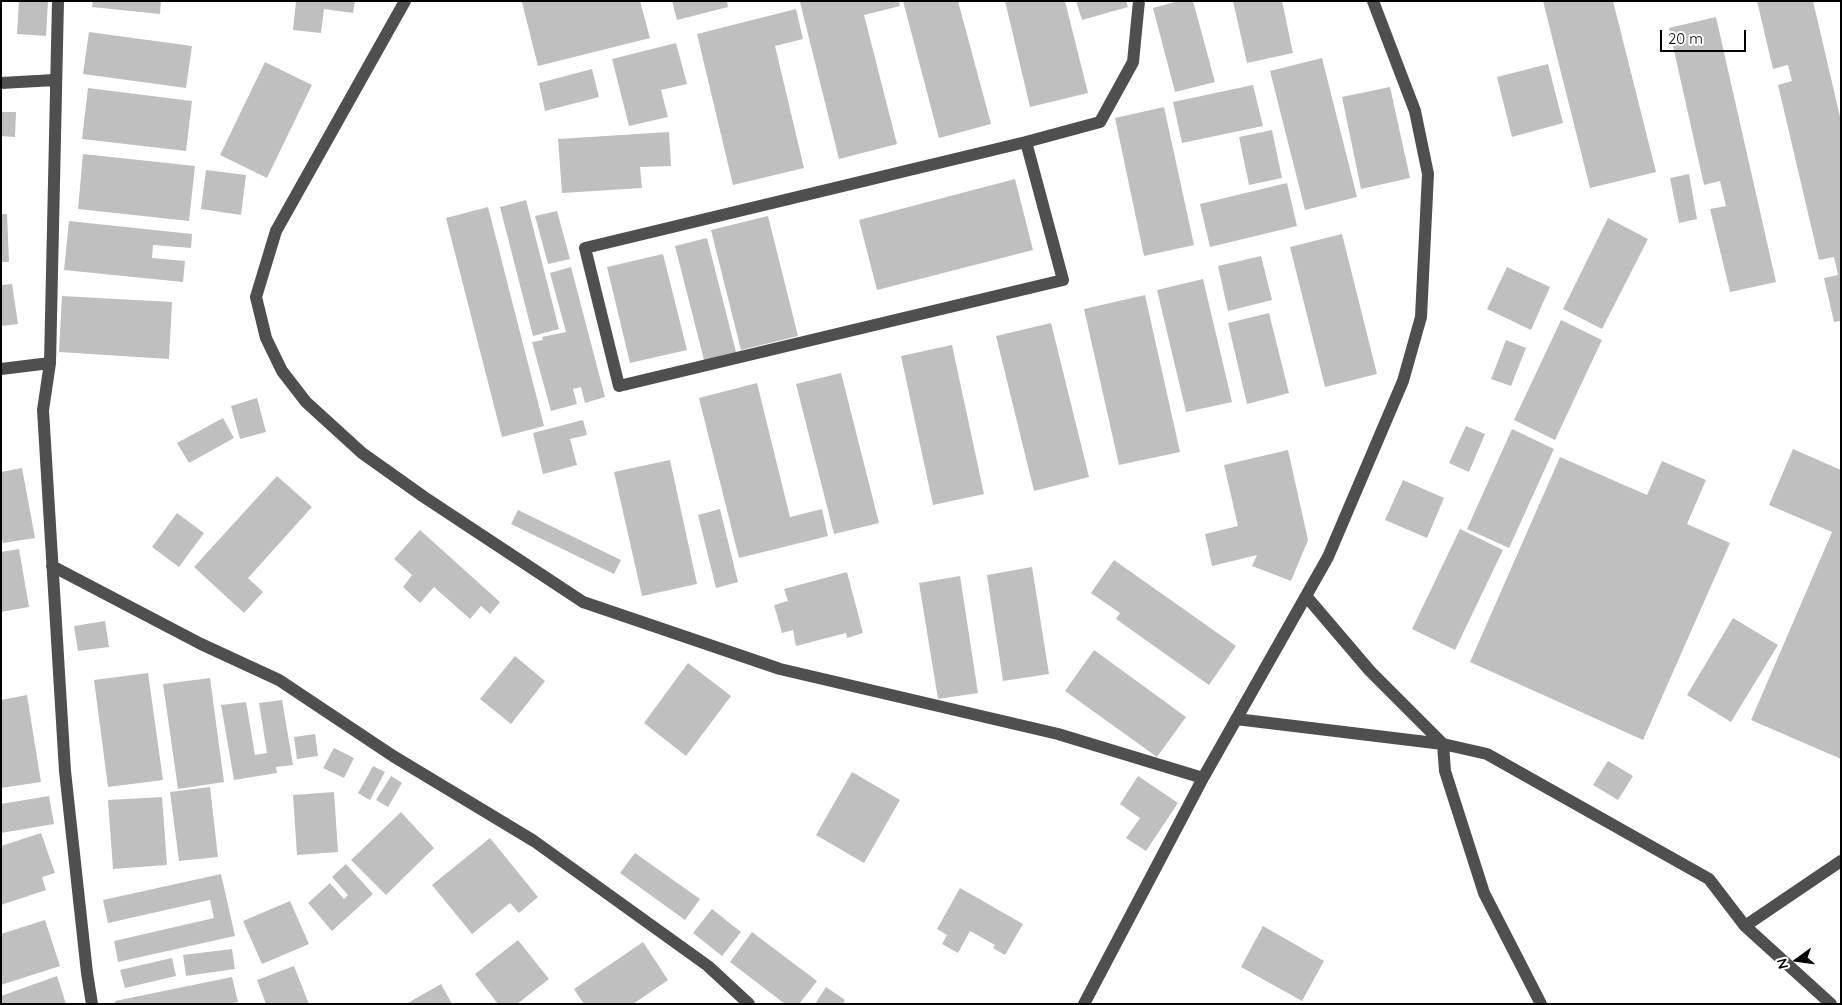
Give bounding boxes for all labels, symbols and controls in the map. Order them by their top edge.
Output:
scale bar [1662,20,1748,52]
text: 20 m [1668,29,1703,48]
north arrow [1772,935,1822,985]
text: N [1772,956,1792,971]

